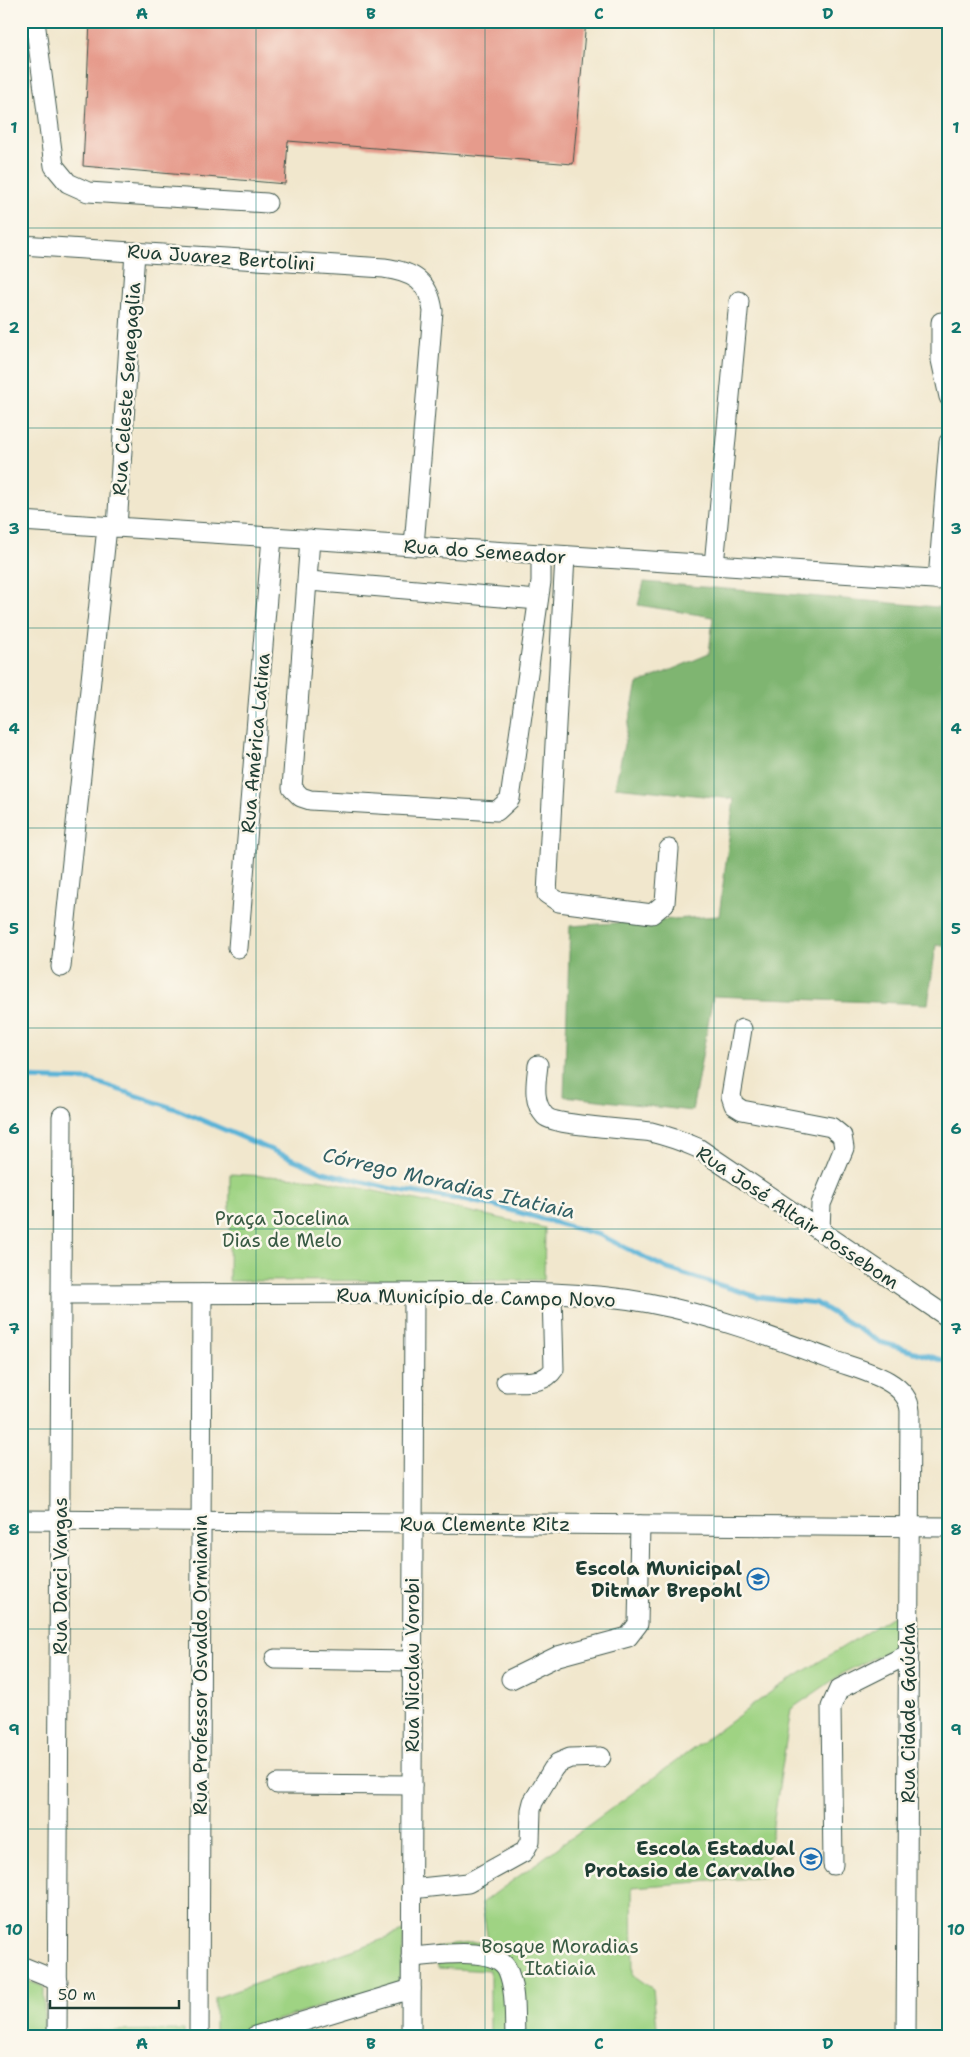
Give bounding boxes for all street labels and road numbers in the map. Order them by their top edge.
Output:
street label: Rua Juarez Bertolini [126,238,316,277]
street label: Rua Celeste Senegaglia [107,281,146,497]
street label: Rua do Semeador [403,533,567,570]
street label: Rua América Latina [235,652,276,834]
street label: Rua José Altair Possebom [692,1140,904,1295]
street label: Rua Município de Campo Novo [336,1283,616,1312]
street label: Rua Darci Vargas [48,1497,73,1655]
street label: Rua Clemente Ritz [400,1512,570,1537]
street label: Rua Professor Osvaldo Ormiamin [188,1515,213,1815]
street label: Rua Nicolau Vorobi [400,1577,425,1753]
street label: Rua Cidade Gaúcha [896,1622,921,1803]

